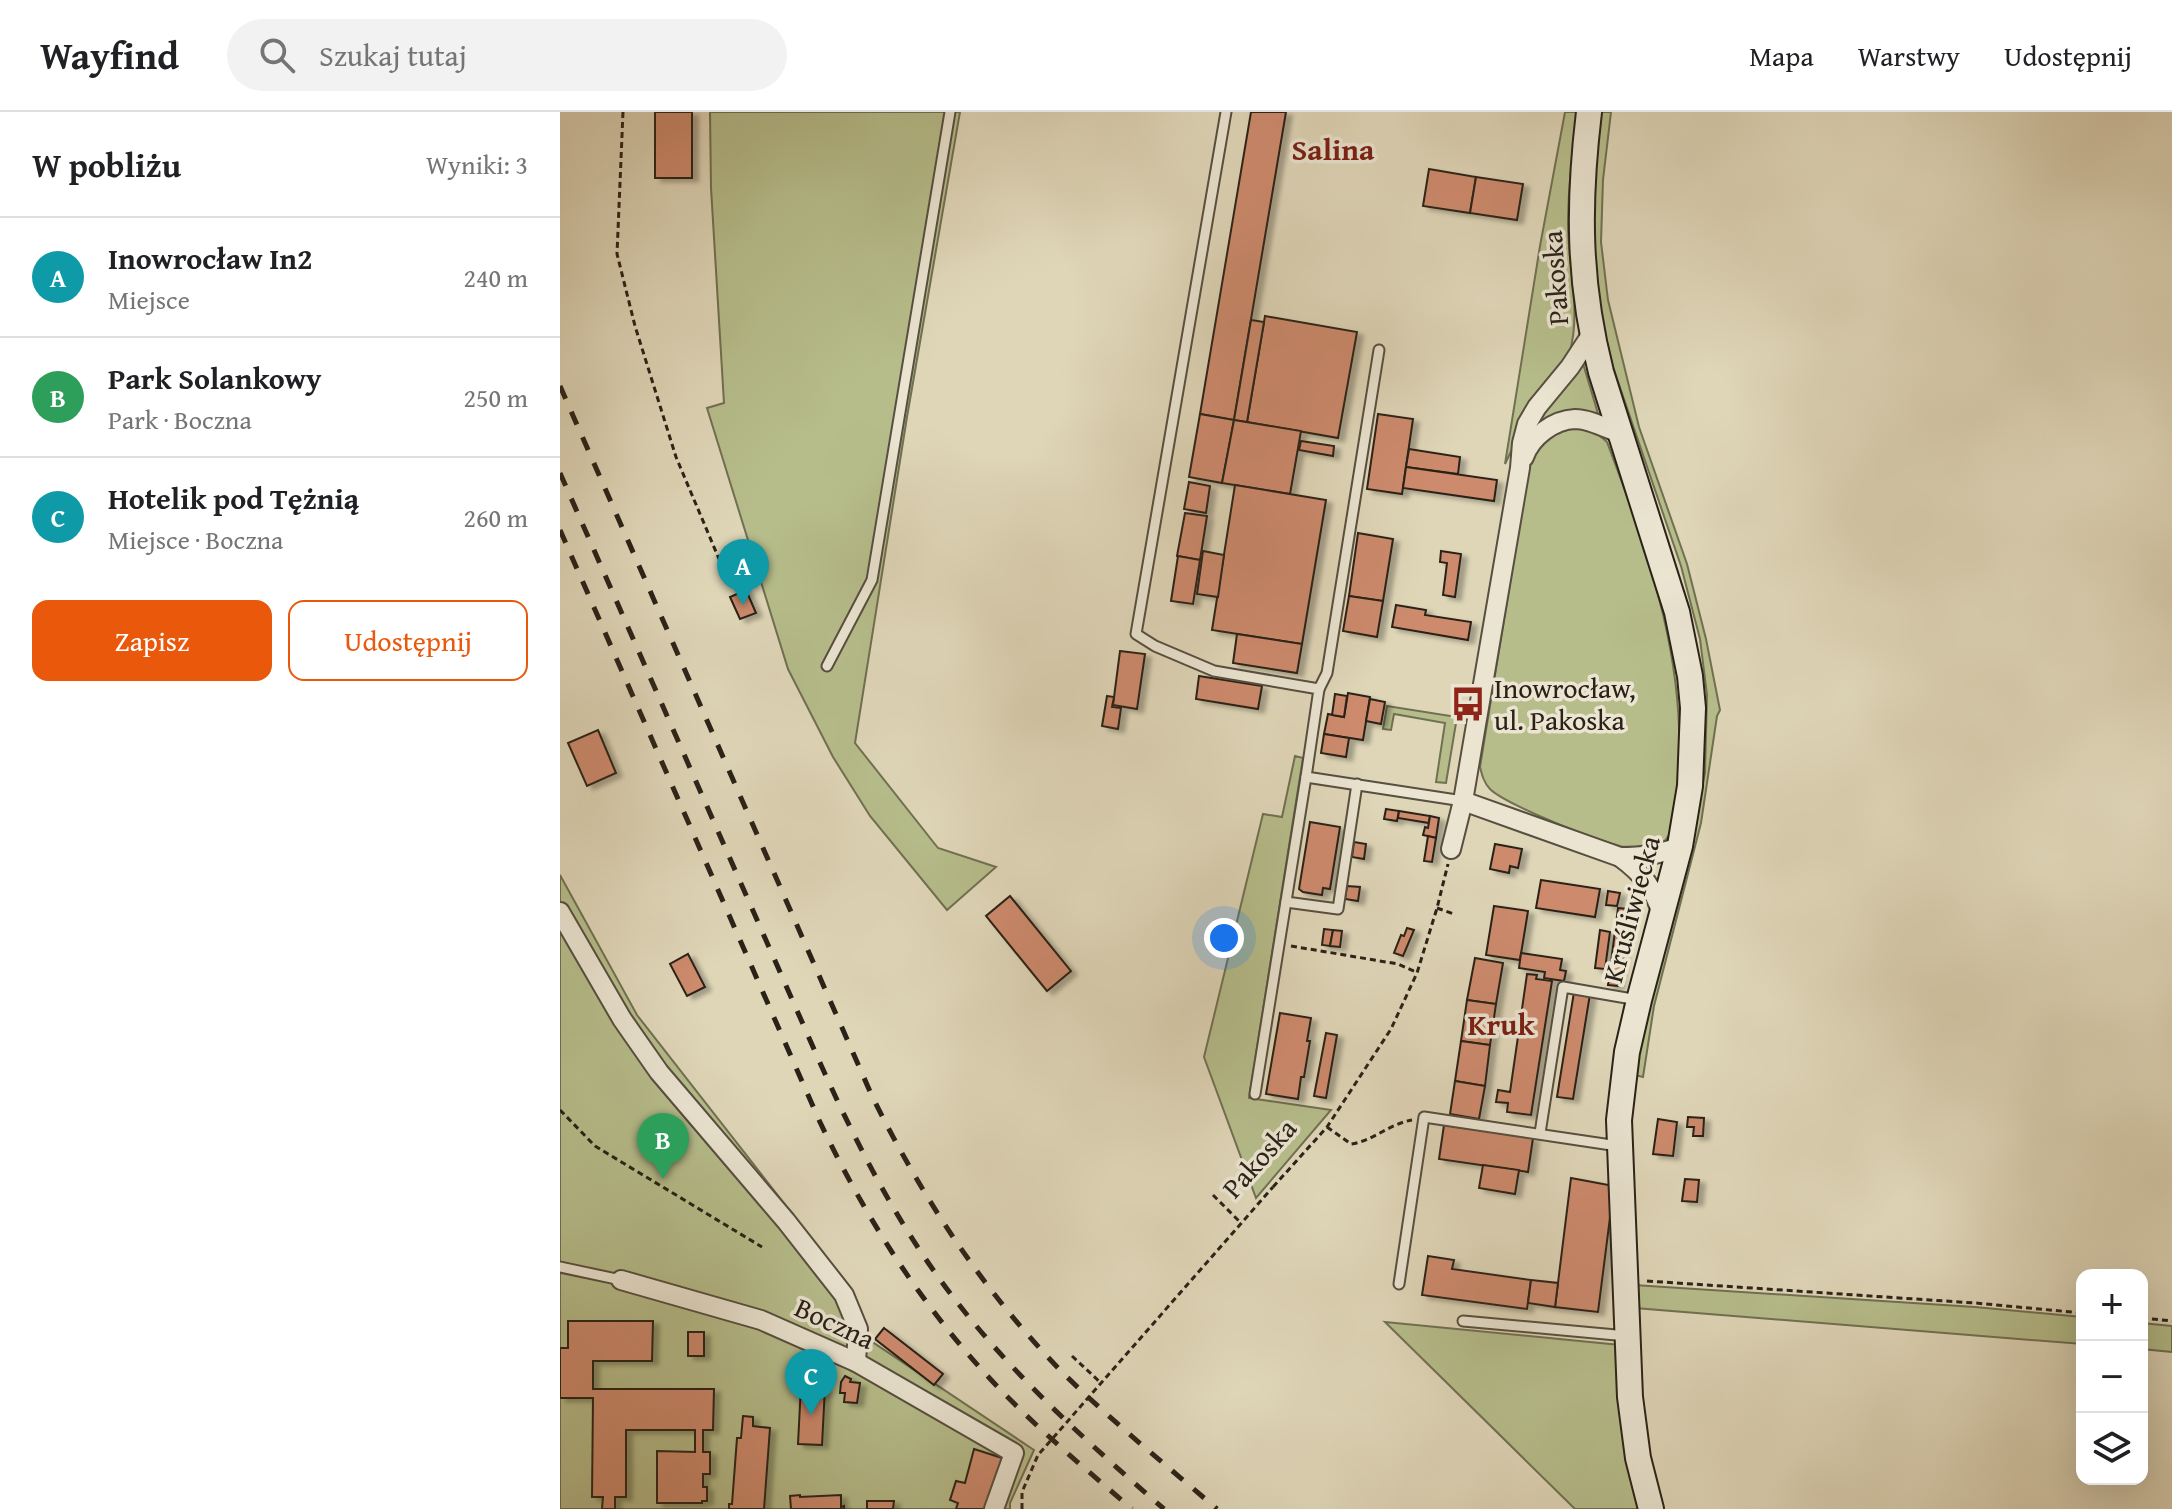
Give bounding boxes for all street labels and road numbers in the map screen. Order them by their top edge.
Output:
street label: Pakoska [1531,229,1578,327]
street label: Kruśliwiecka [1591,830,1670,987]
street label: Pakoska [1212,1108,1306,1207]
street label: Boczna [789,1286,883,1359]

